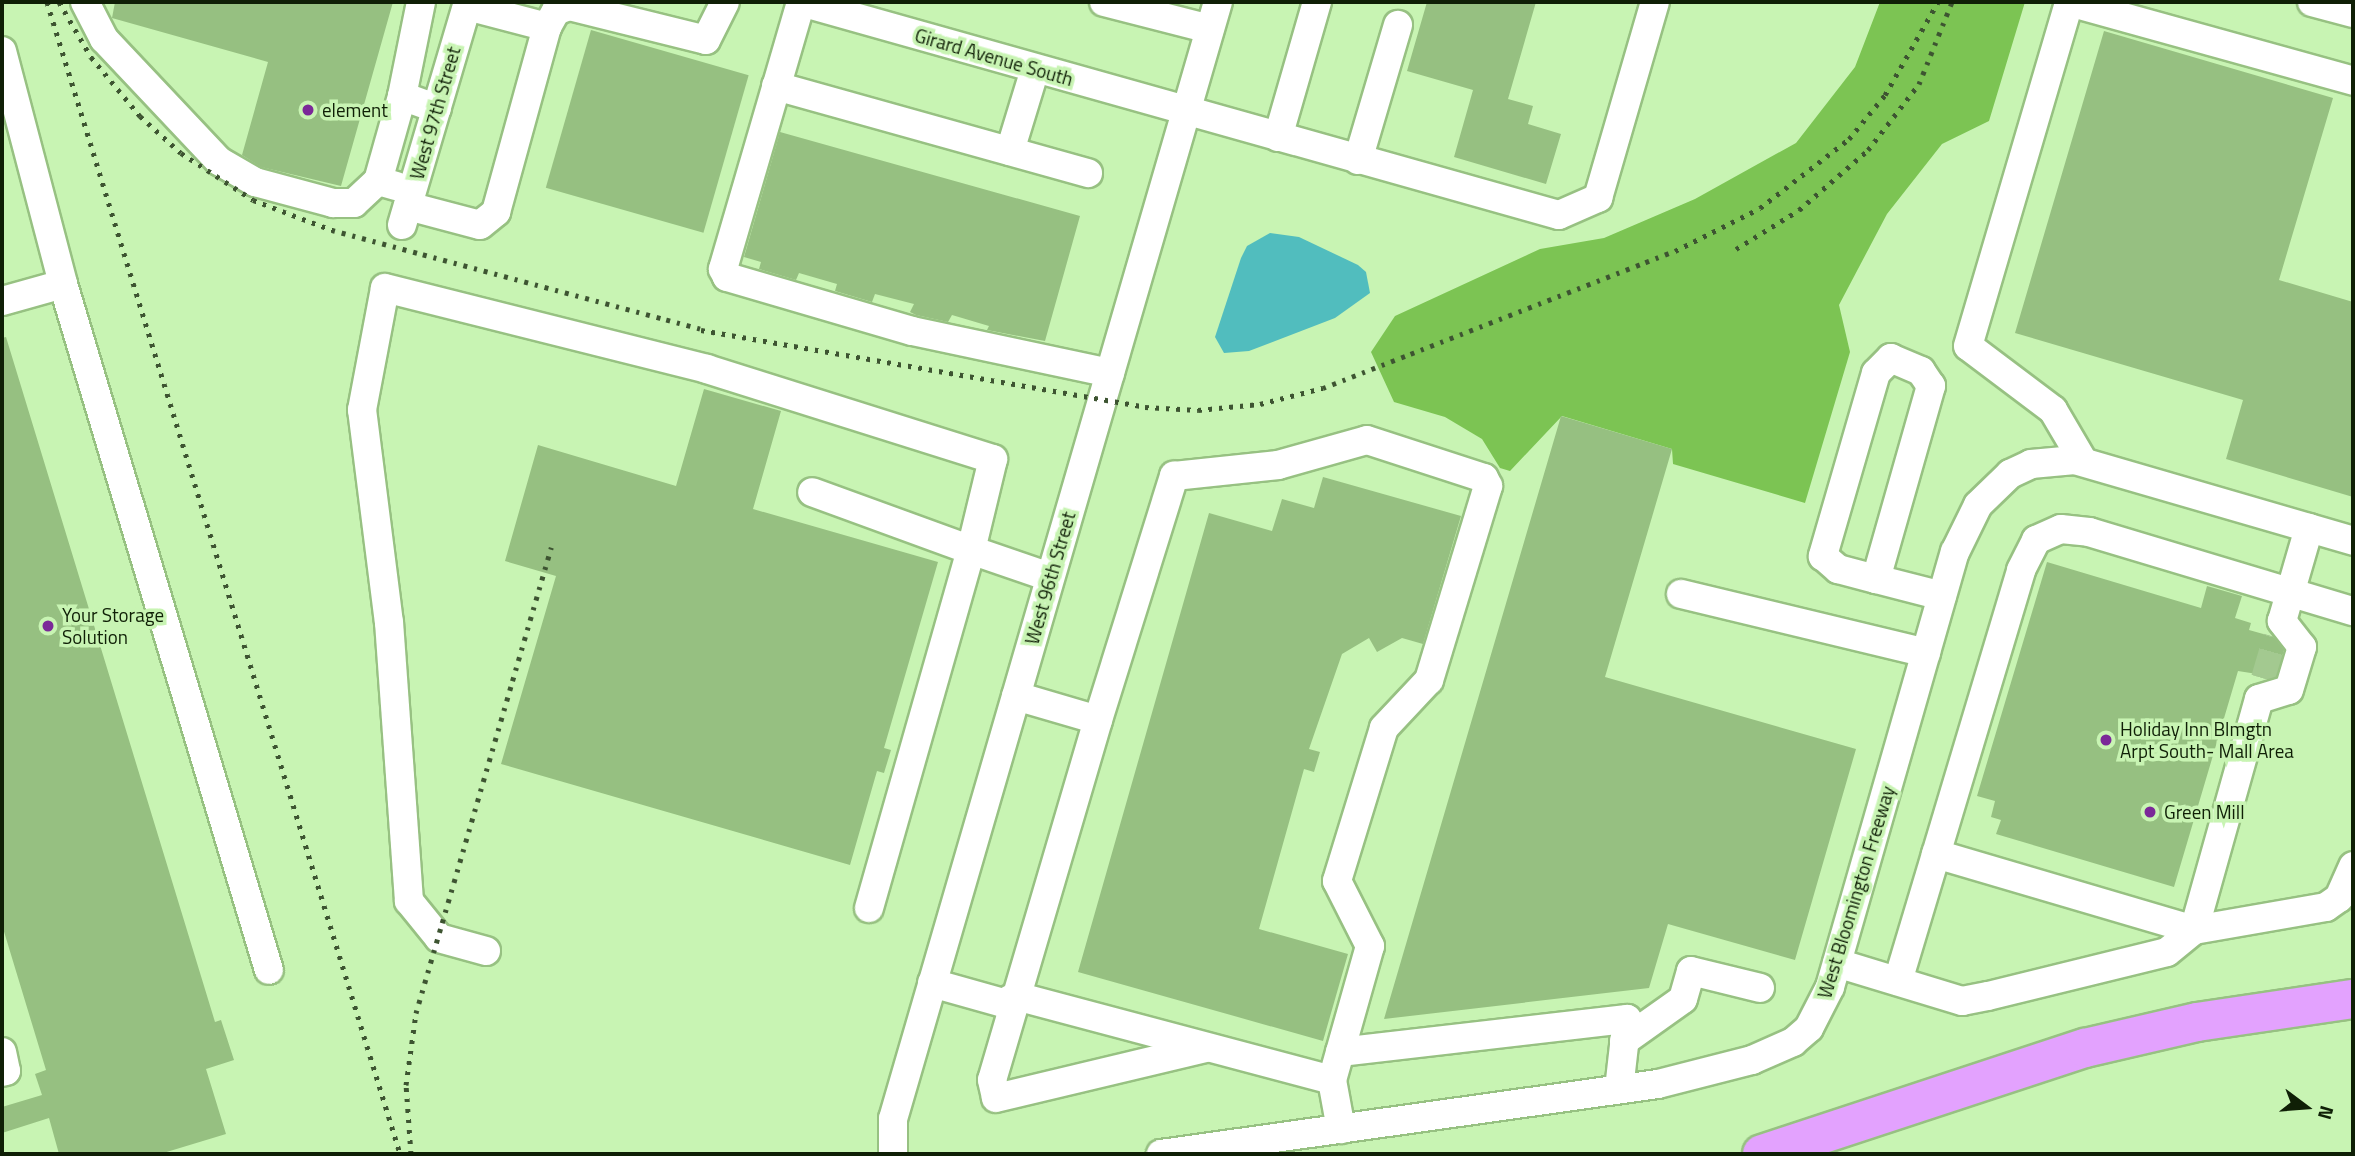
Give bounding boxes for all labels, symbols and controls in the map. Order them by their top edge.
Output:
street label: Girard Avenue South [912,24,1076,90]
street label: West 97th Street [405,44,465,182]
place label: element [322,99,388,121]
marker: element [300,102,316,118]
street label: West 96th Street [1020,509,1080,647]
place label: Your Storage Solution [62,604,164,648]
marker: Your Storage Solution [40,618,56,634]
place label: Holiday Inn Blmgtn Arpt South- Mall Area [2120,718,2294,762]
marker: Holiday Inn Blmgtn Arpt South- Mall Area [2098,732,2114,748]
street label: West Bloomington Freeway [1813,783,1899,1001]
place label: Green Mill [2164,801,2245,823]
marker: Green Mill [2142,804,2158,820]
north arrow [2271,1072,2341,1142]
text: N [2311,1103,2342,1123]

